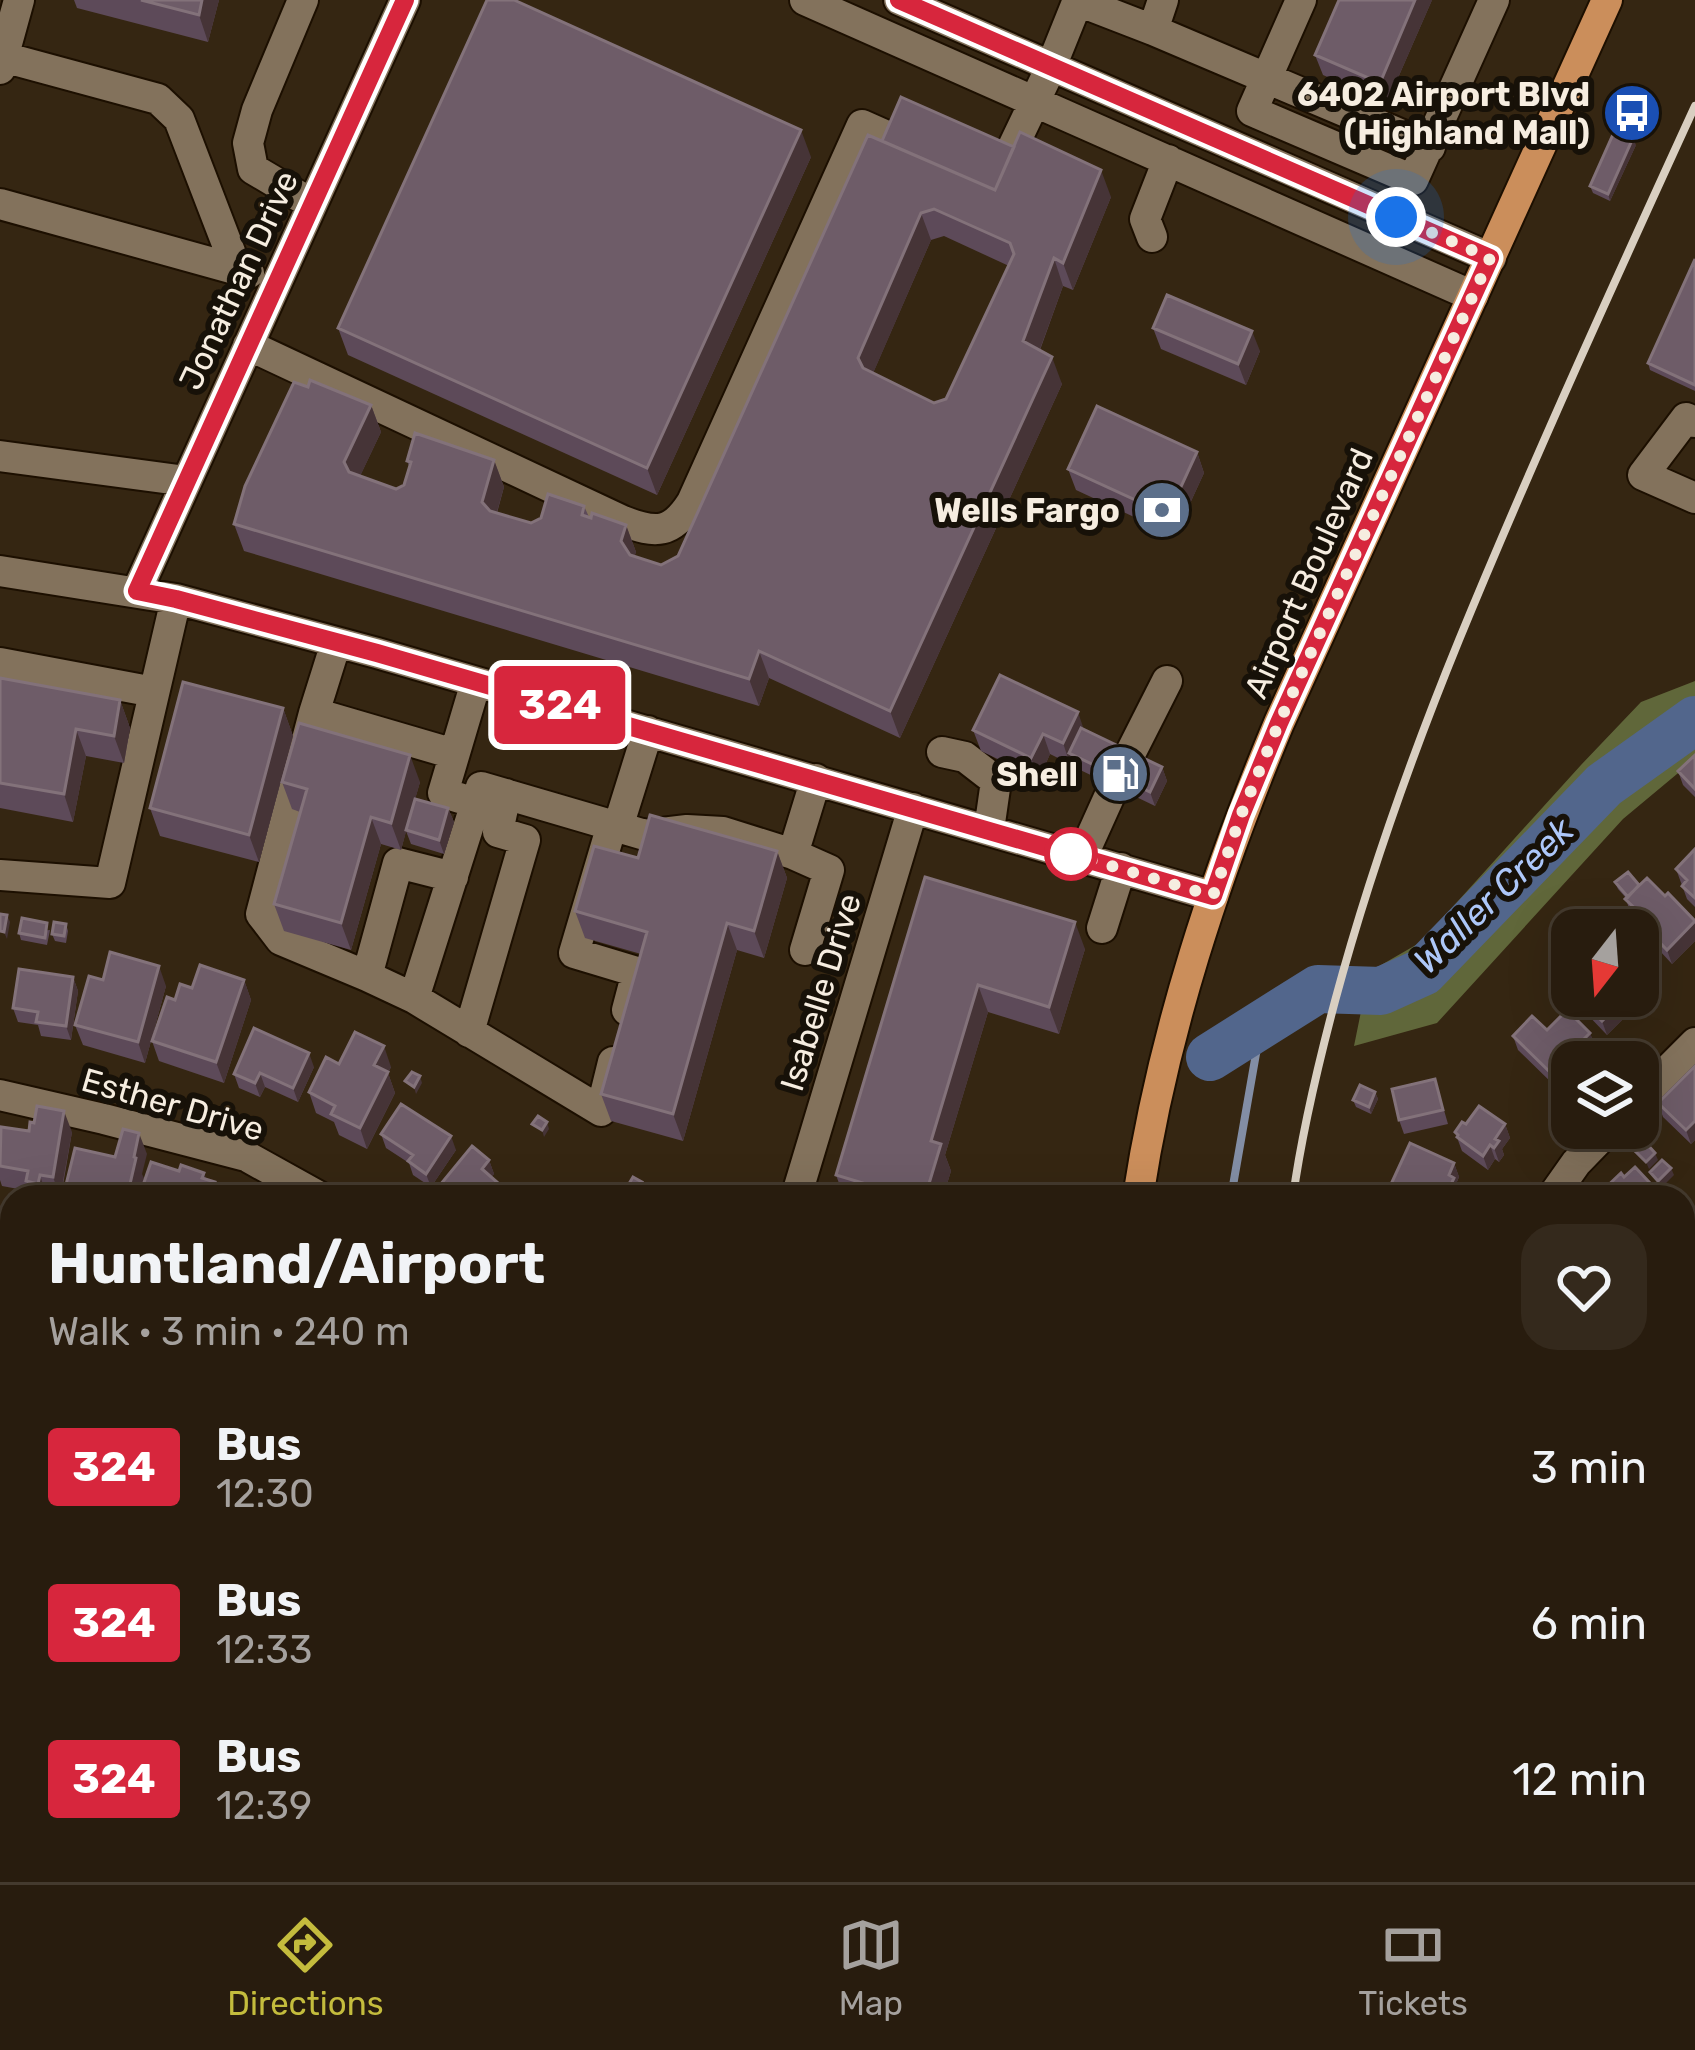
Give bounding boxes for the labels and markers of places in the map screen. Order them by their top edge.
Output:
place label: 6402 Airport Blvd (Highland Mall) [1297,75,1590,152]
bus stop icon: 6402 Airport Blvd (Highland Mall) [1601,82,1663,144]
bank icon: Wells Fargo [1131,479,1193,541]
place label: Wells Fargo [934,491,1120,530]
fuel station icon: Shell [1089,743,1151,805]
place label: Shell [996,755,1078,794]
unlabelled marker [1046,829,1096,879]

